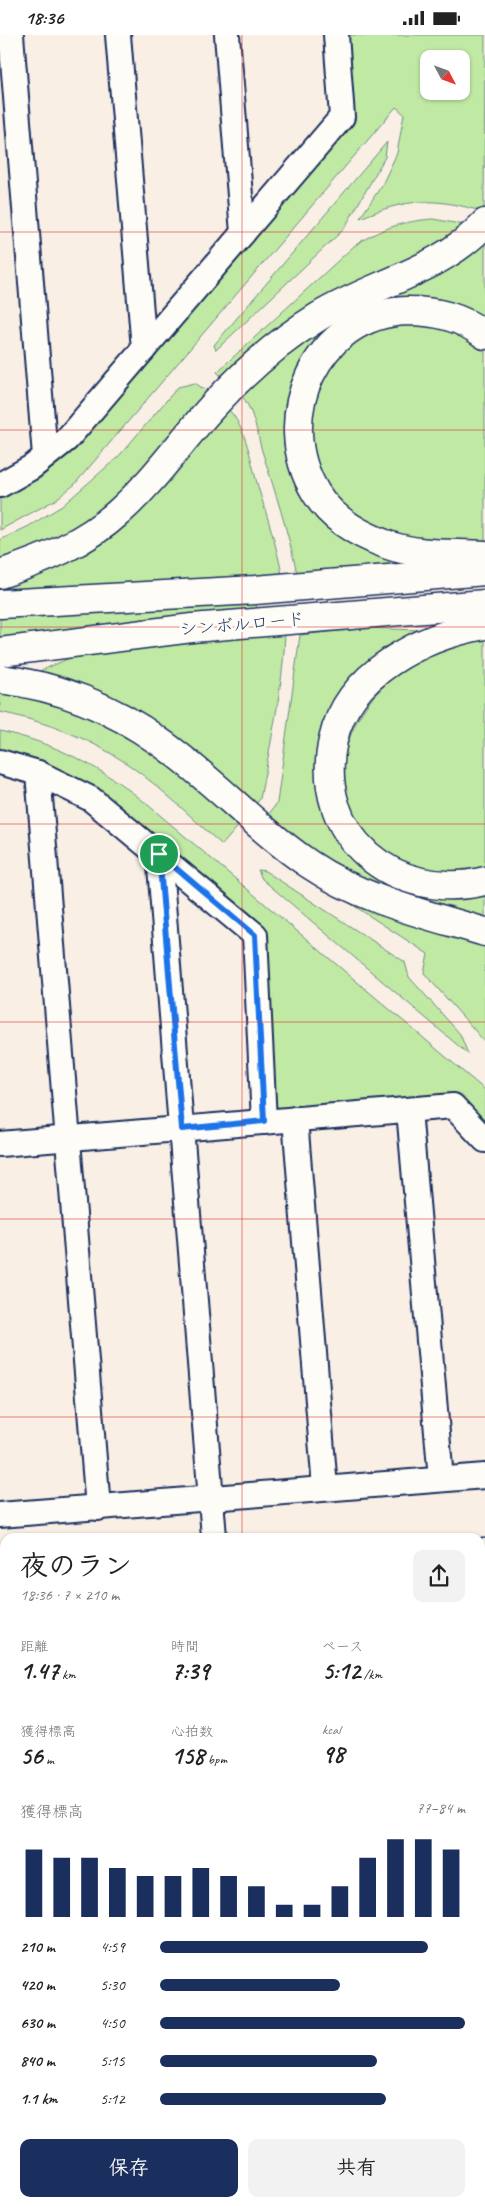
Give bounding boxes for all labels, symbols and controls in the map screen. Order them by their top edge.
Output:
text: 18:36 [25,6,63,30]
north arrow [420,50,470,100]
map controls [420,50,470,100]
street label: シンボルロード [178,608,306,640]
pin [138,833,180,875]
icon: arrive [145,840,173,868]
text: 夜のラン [20,1548,132,1583]
button: share [413,1550,465,1602]
text: 18:36 · 7 × 210 m [20,1585,119,1605]
text: 距離 [20,1638,48,1655]
text: 時間 [171,1638,199,1655]
text: ペース [322,1638,363,1655]
text: 1.47 [20,1655,59,1687]
text: 7:39 [171,1655,209,1687]
text: 5:12 [322,1655,360,1687]
text: km [59,1666,76,1683]
text: /km [360,1666,382,1683]
text: kcal [322,1721,341,1738]
text: 獲得標高 [20,1723,76,1740]
text: 心拍数 [171,1723,213,1740]
text: 98 [322,1738,344,1770]
text: 56 [20,1740,43,1772]
text: 158 [171,1740,204,1772]
text: m [43,1751,54,1768]
text: bpm [204,1751,227,1768]
text: 77–84 m [416,1798,465,1818]
text: 獲得標高 [20,1802,84,1822]
text: 210 m [20,1937,55,1957]
text: 4:59 [100,1937,125,1957]
text: 420 m [20,1975,55,1995]
text: 5:30 [100,1975,125,1995]
text: 630 m [20,2013,55,2033]
text: 4:50 [100,2013,125,2033]
text: 840 m [20,2051,55,2071]
text: 5:15 [100,2051,125,2071]
text: 1.1 km [20,2089,57,2109]
text: 5:12 [100,2089,125,2109]
button: 保存 [20,2139,238,2197]
button: 共有 [248,2139,465,2197]

